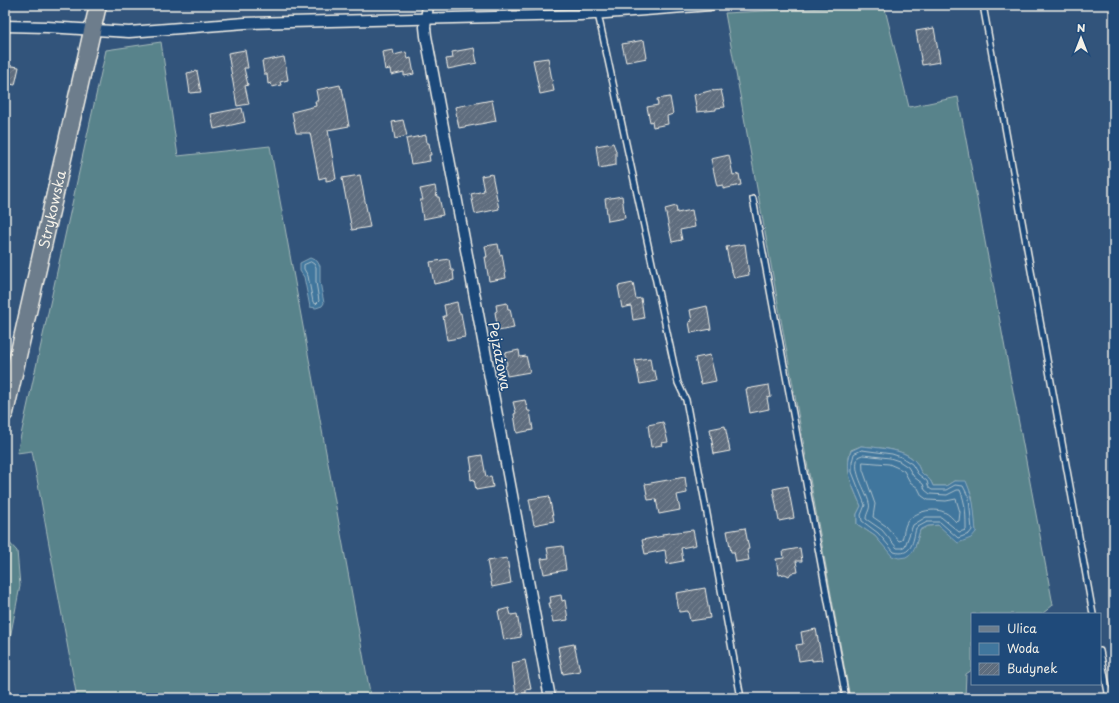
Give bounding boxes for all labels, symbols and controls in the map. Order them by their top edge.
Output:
north arrow [1061,18,1101,58]
text: N [1077,19,1086,36]
street label: Strykowska [32,168,71,250]
street label: Pejzażowa [483,320,517,392]
legend [971,613,1101,685]
text: Ulica [1007,619,1037,637]
text: Woda [1007,639,1040,657]
text: Budynek [1007,659,1057,677]

